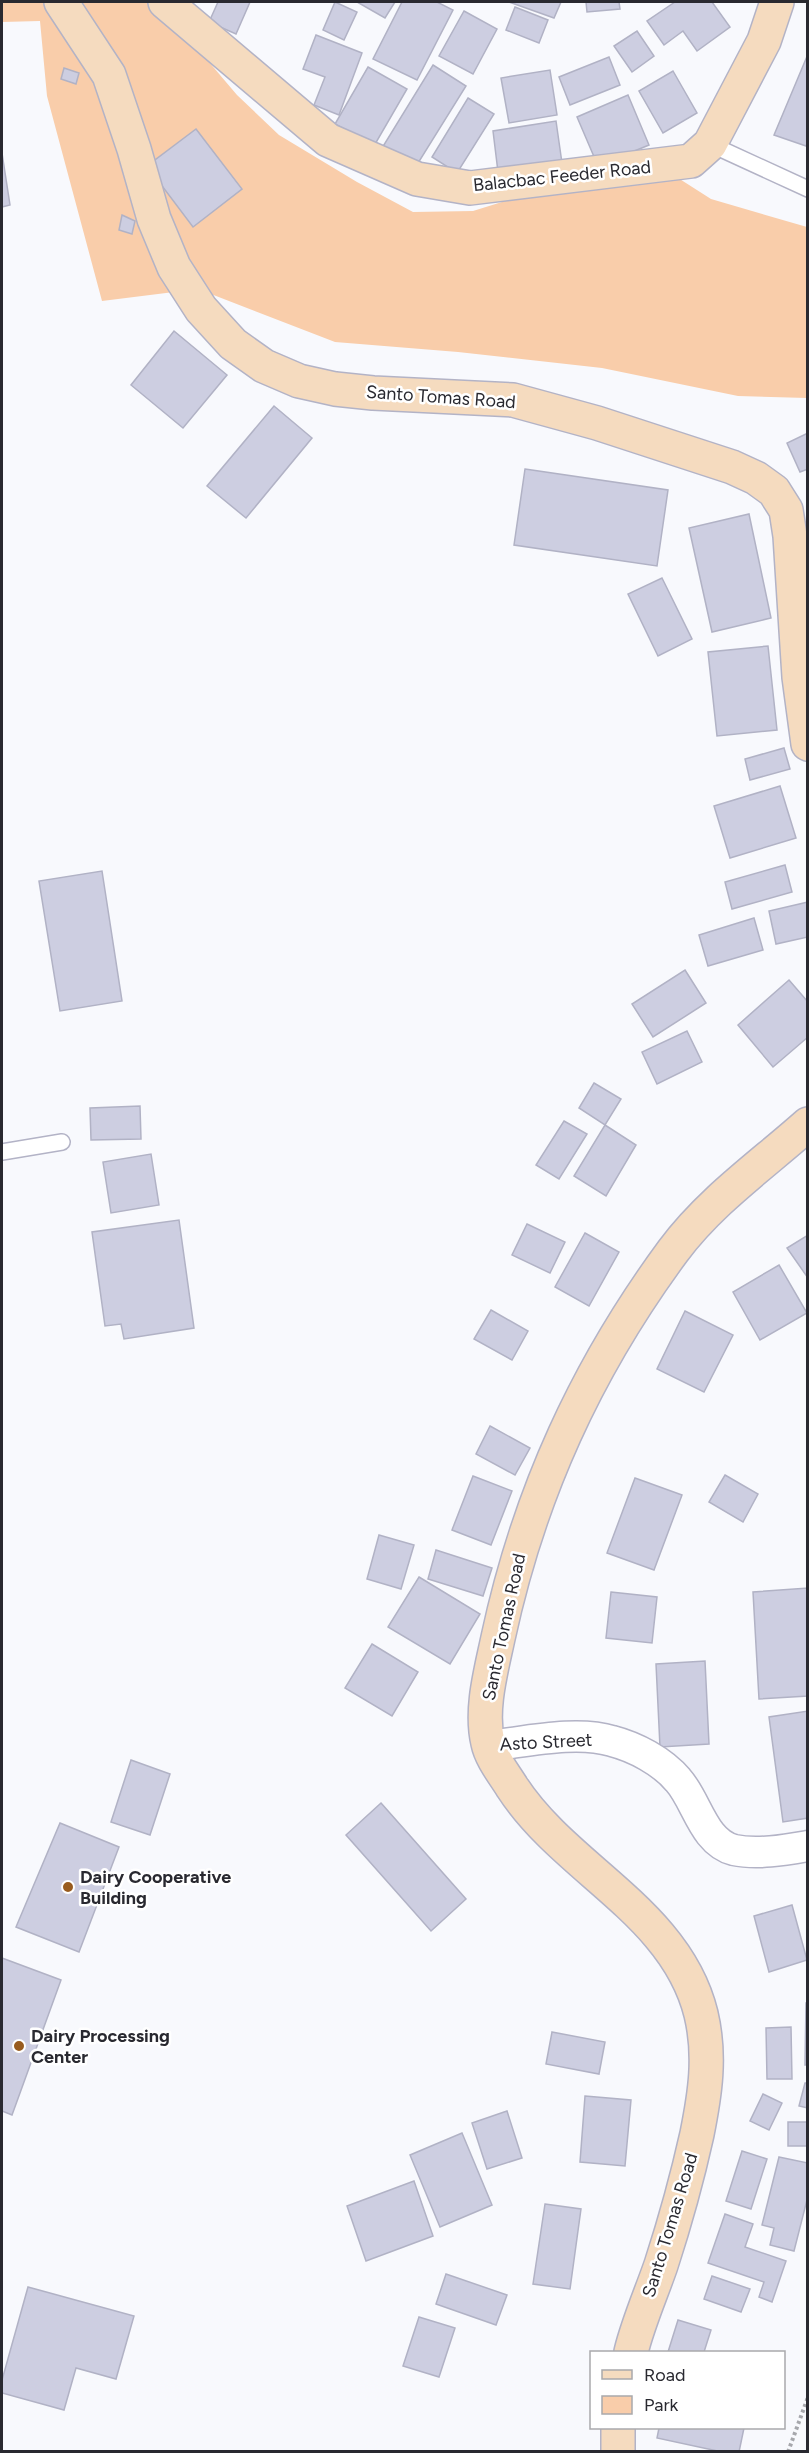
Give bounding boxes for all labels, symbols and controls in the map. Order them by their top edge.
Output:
street label: Balacbac Feeder Road [472,156,652,196]
street label: Santo Tomas Road [365,381,517,413]
street label: Santo Tomas Road [478,1551,530,1703]
street label: Asto Street [499,1729,593,1755]
place label: Dairy Cooperative Building [80,1866,231,1909]
marker: Dairy Cooperative Building [61,1880,75,1894]
place label: Dairy Processing Center [31,2025,170,2068]
marker: Dairy Processing Center [12,2039,26,2053]
street label: Santo Tomas Road [638,2150,702,2300]
legend [590,2351,785,2429]
text: Road [644,2364,685,2386]
text: Park [644,2394,679,2416]

